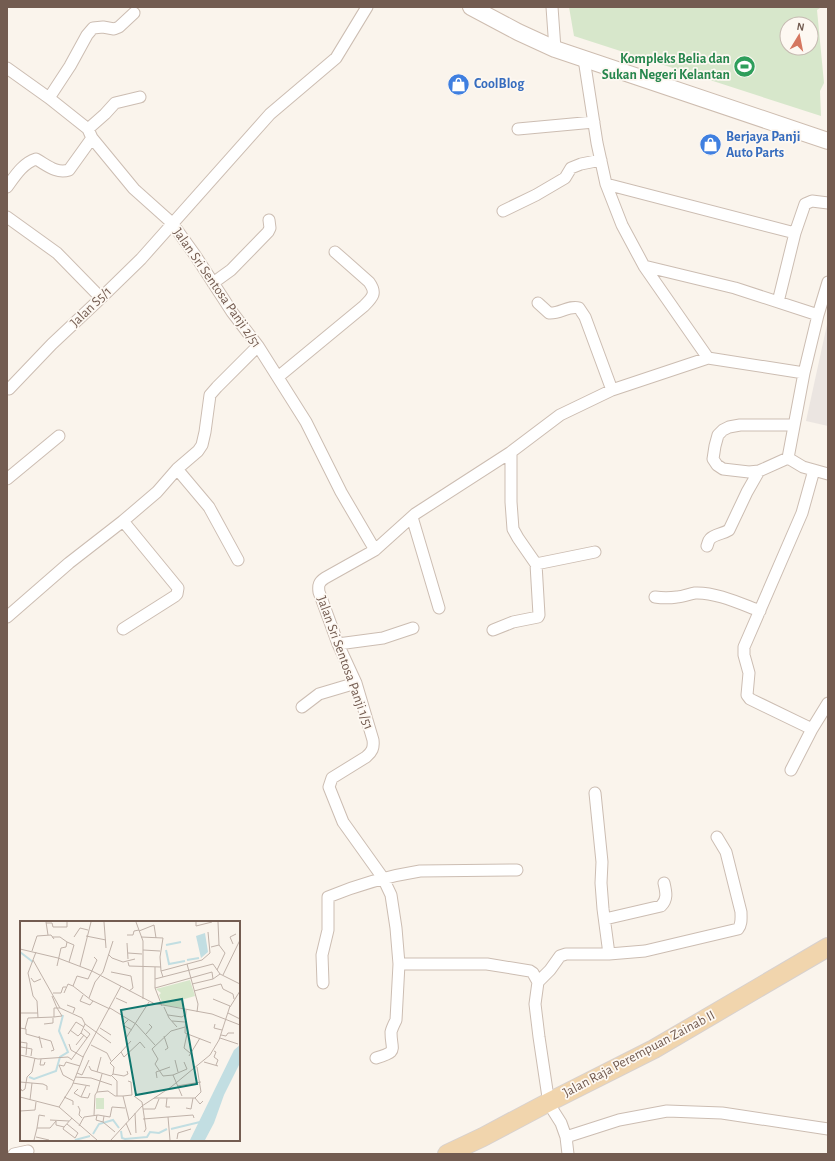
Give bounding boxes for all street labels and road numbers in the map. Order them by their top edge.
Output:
street label: Jalan Sri Sentosa Panji 2/51 [170,226,264,350]
street label: Jalan S5/1 [68,284,114,330]
street label: Jalan Sri Sentosa Panji 1/51 [314,594,376,732]
street label: Jalan Raja Perempuan Zainab II [561,1008,717,1100]

